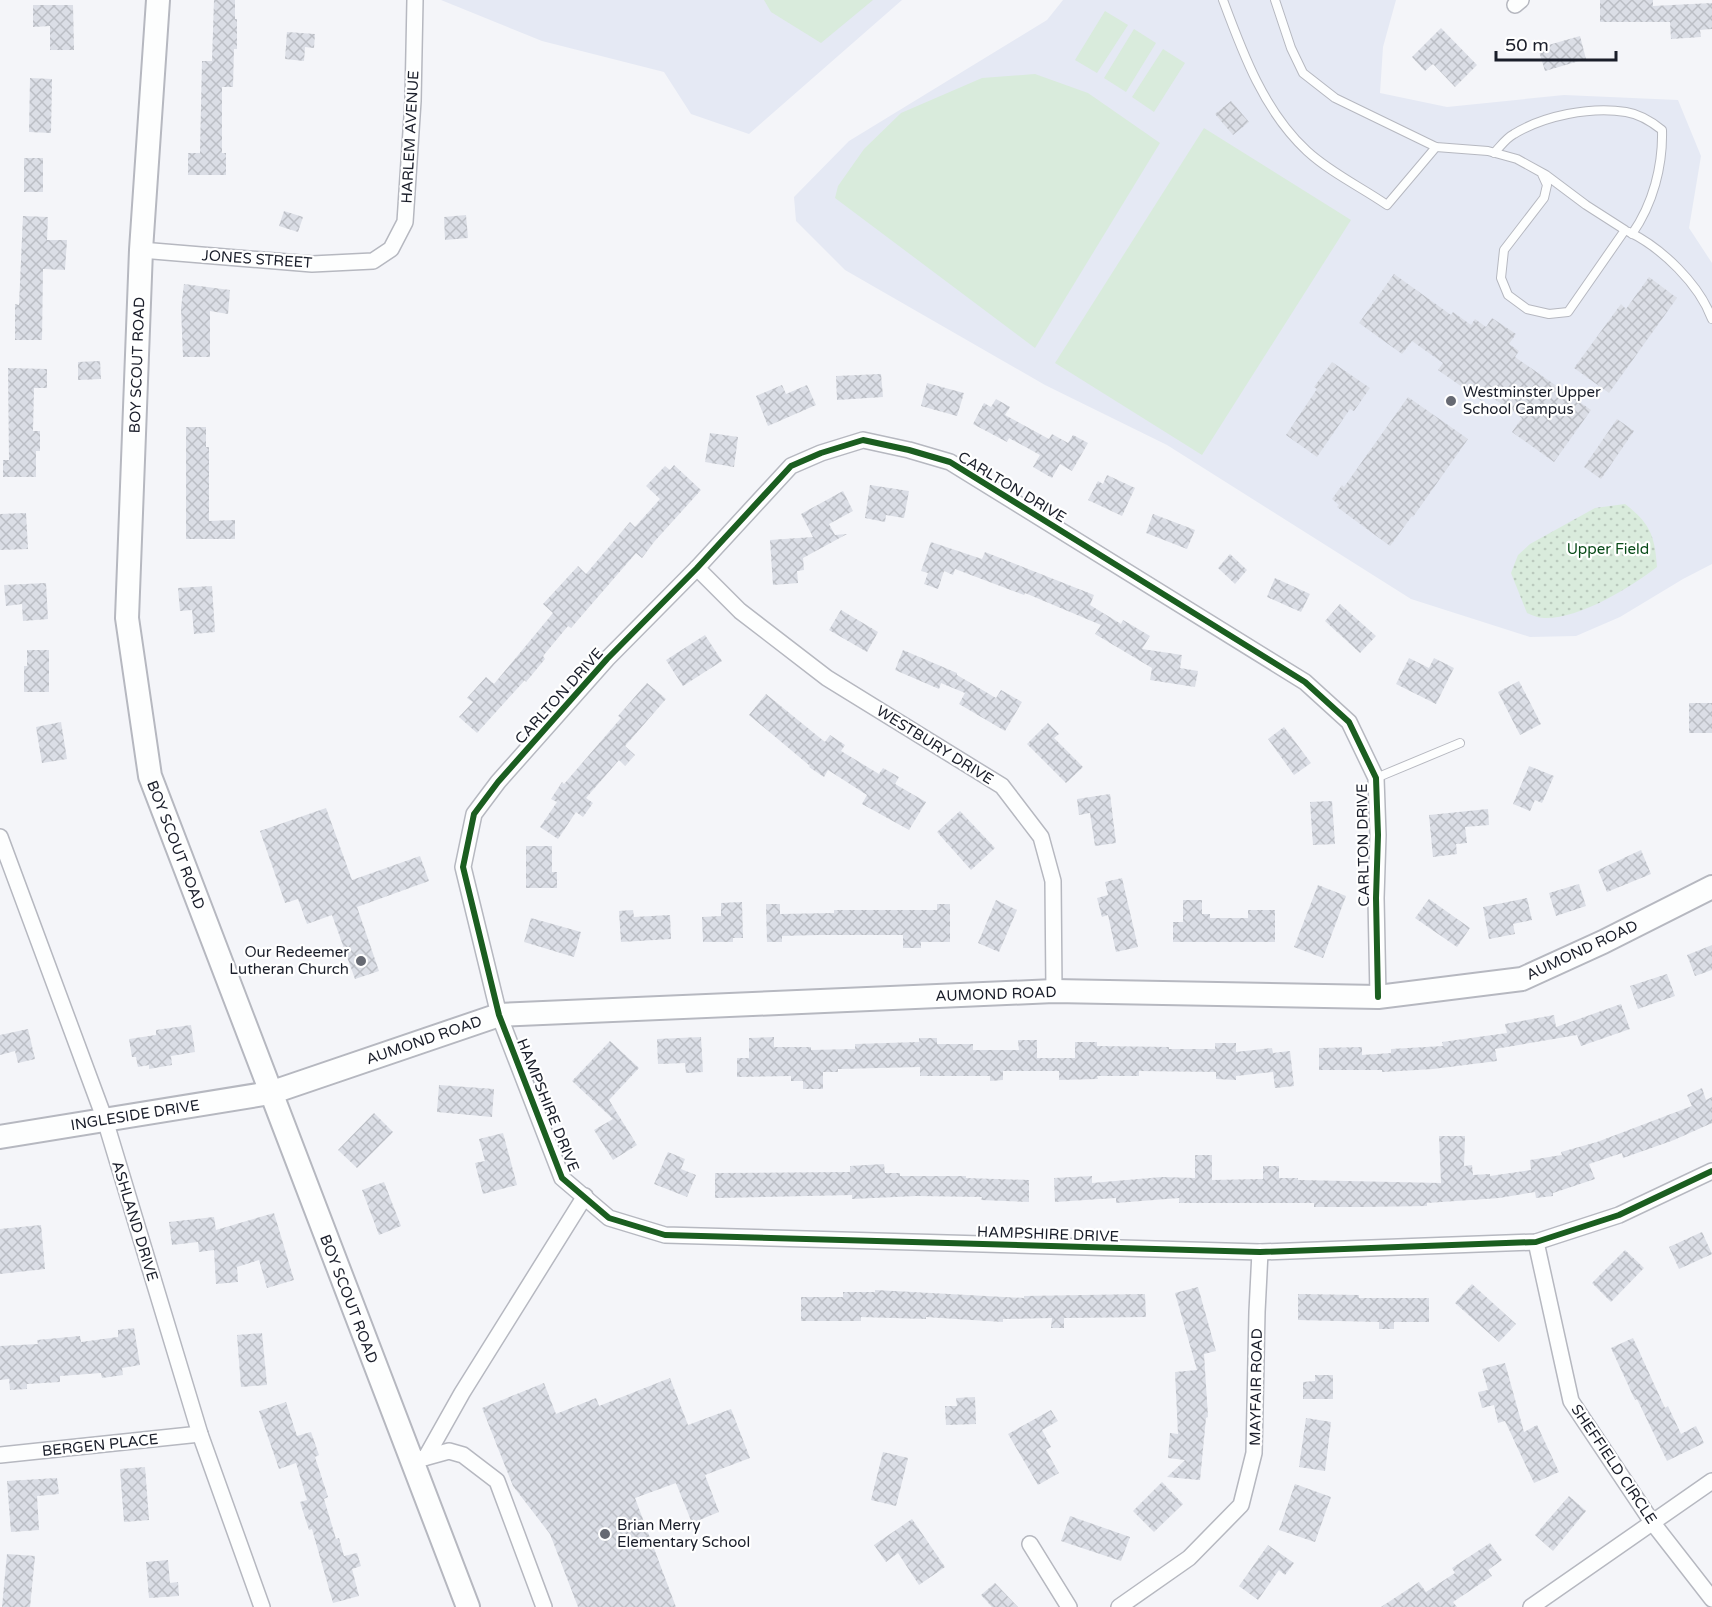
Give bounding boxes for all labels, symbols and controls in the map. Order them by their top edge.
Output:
scale bar [1496,24,1616,62]
text: 50 m [1505,34,1549,56]
street label: HARLEM AVENUE [398,70,422,204]
street label: JONES STREET [201,246,313,272]
street label: BOY SCOUT ROAD [126,296,148,434]
place label: Westminster Upper School Campus [1463,383,1601,418]
marker: Westminster Upper School Campus [1444,394,1458,408]
street label: CARLTON DRIVE [955,448,1069,526]
park label: Upper Field [1567,540,1649,558]
street label: CARLTON DRIVE [511,644,607,748]
street label: WESTBURY DRIVE [873,702,997,788]
street label: BOY SCOUT ROAD [143,778,209,912]
street label: CARLTON DRIVE [1353,783,1373,907]
street label: AUMOND ROAD [1523,916,1641,984]
place label: Our Redeemer Lutheran Church [229,943,349,978]
marker: Our Redeemer Lutheran Church [354,954,368,968]
street label: AUMOND ROAD [935,983,1057,1005]
street label: AUMOND ROAD [364,1012,484,1068]
street label: HAMPSHIRE DRIVE [513,1036,583,1174]
street label: INGLESIDE DRIVE [69,1096,201,1134]
street label: ASHLAND DRIVE [108,1159,162,1283]
street label: HAMPSHIRE DRIVE [977,1223,1119,1245]
street label: BOY SCOUT ROAD [316,1232,382,1366]
street label: MAYFAIR ROAD [1246,1328,1266,1446]
street label: SHEFFIELD CIRCLE [1567,1401,1661,1527]
street label: BERGEN PLACE [41,1430,159,1460]
place label: Brian Merry Elementary School [617,1516,750,1551]
marker: Brian Merry Elementary School [598,1527,612,1541]

